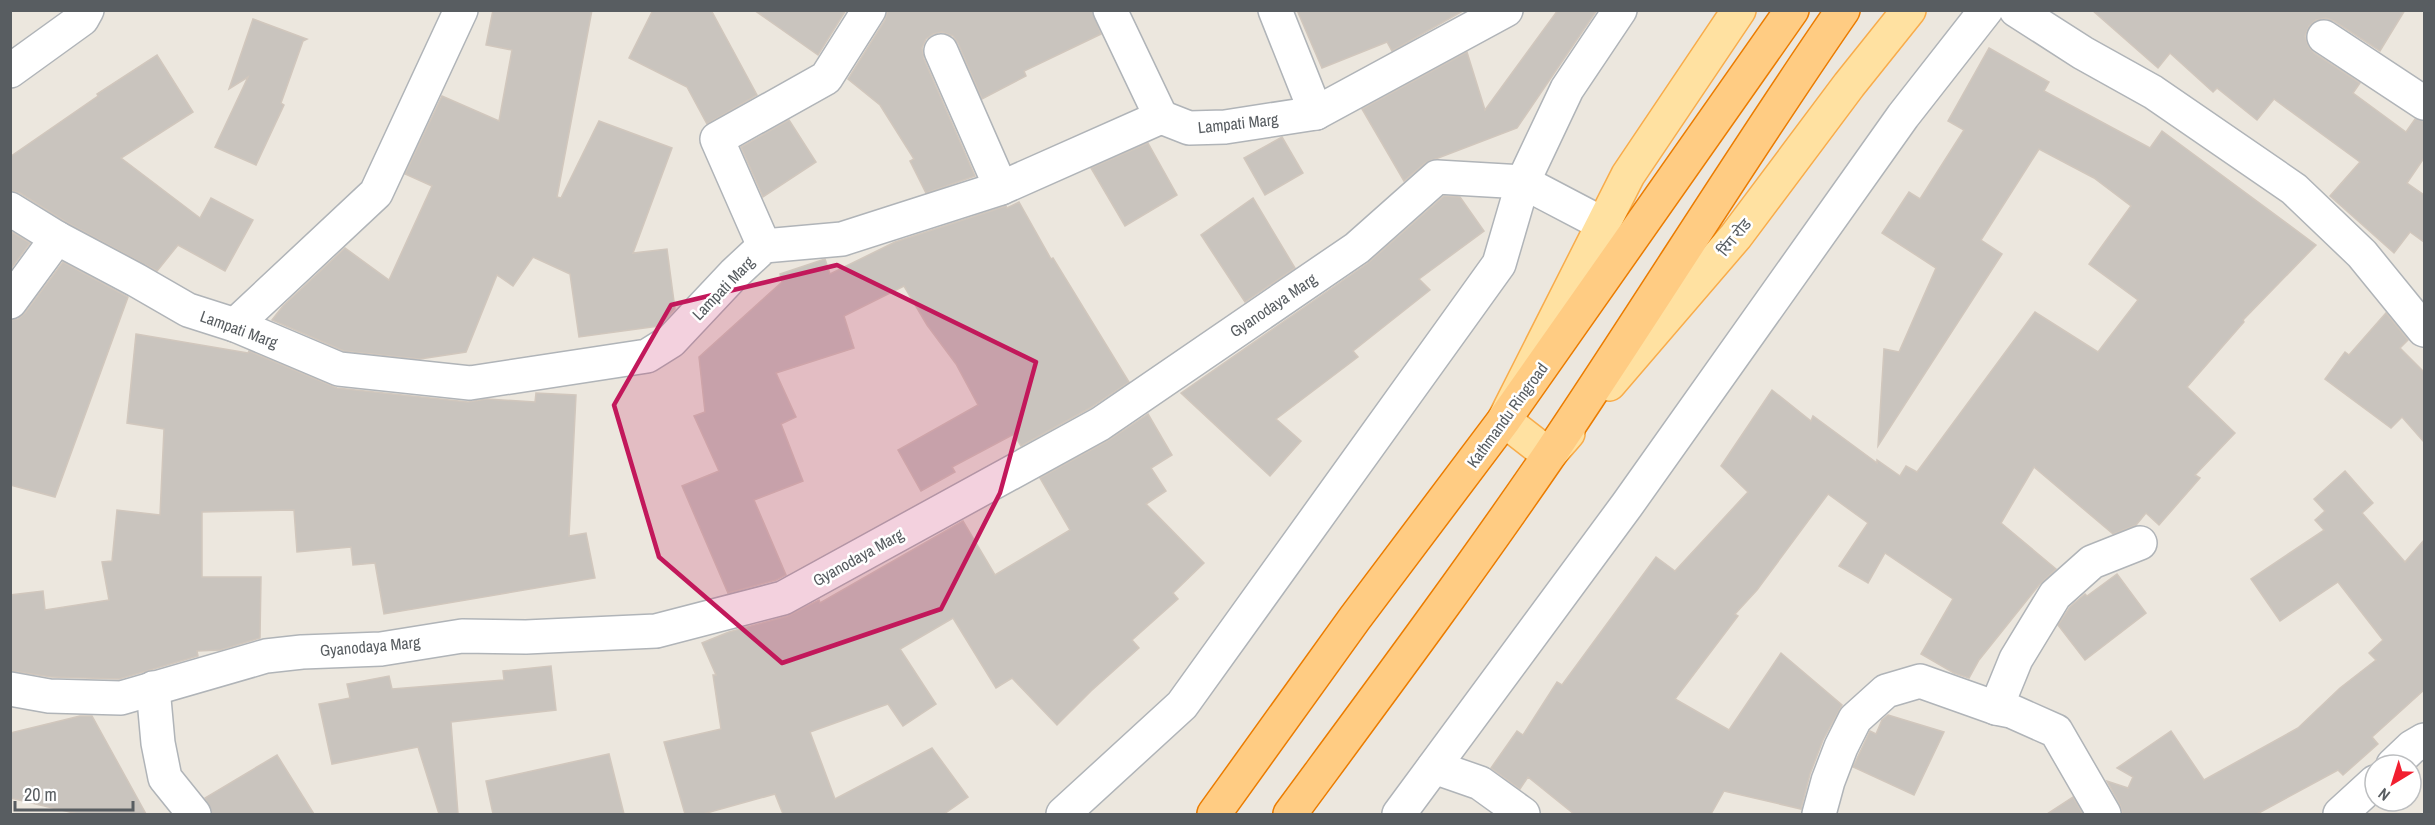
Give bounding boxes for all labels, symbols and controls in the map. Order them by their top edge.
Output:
street label: Lampati Marg [1197,108,1280,138]
street label: रिंग रोड [1712,213,1756,260]
street label: Lampati Marg [687,251,760,325]
street label: Gyanodaya Marg [1225,267,1321,342]
street label: Lampati Marg [197,305,281,353]
street label: Kathmandu Ringroad [1461,358,1553,472]
street label: Gyanodaya Marg [809,523,908,591]
street label: Gyanodaya Marg [319,631,422,661]
north arrow [2363,753,2423,813]
scale bar [15,774,134,812]
text: 20 m [24,782,57,807]
text: N [2373,783,2394,806]

